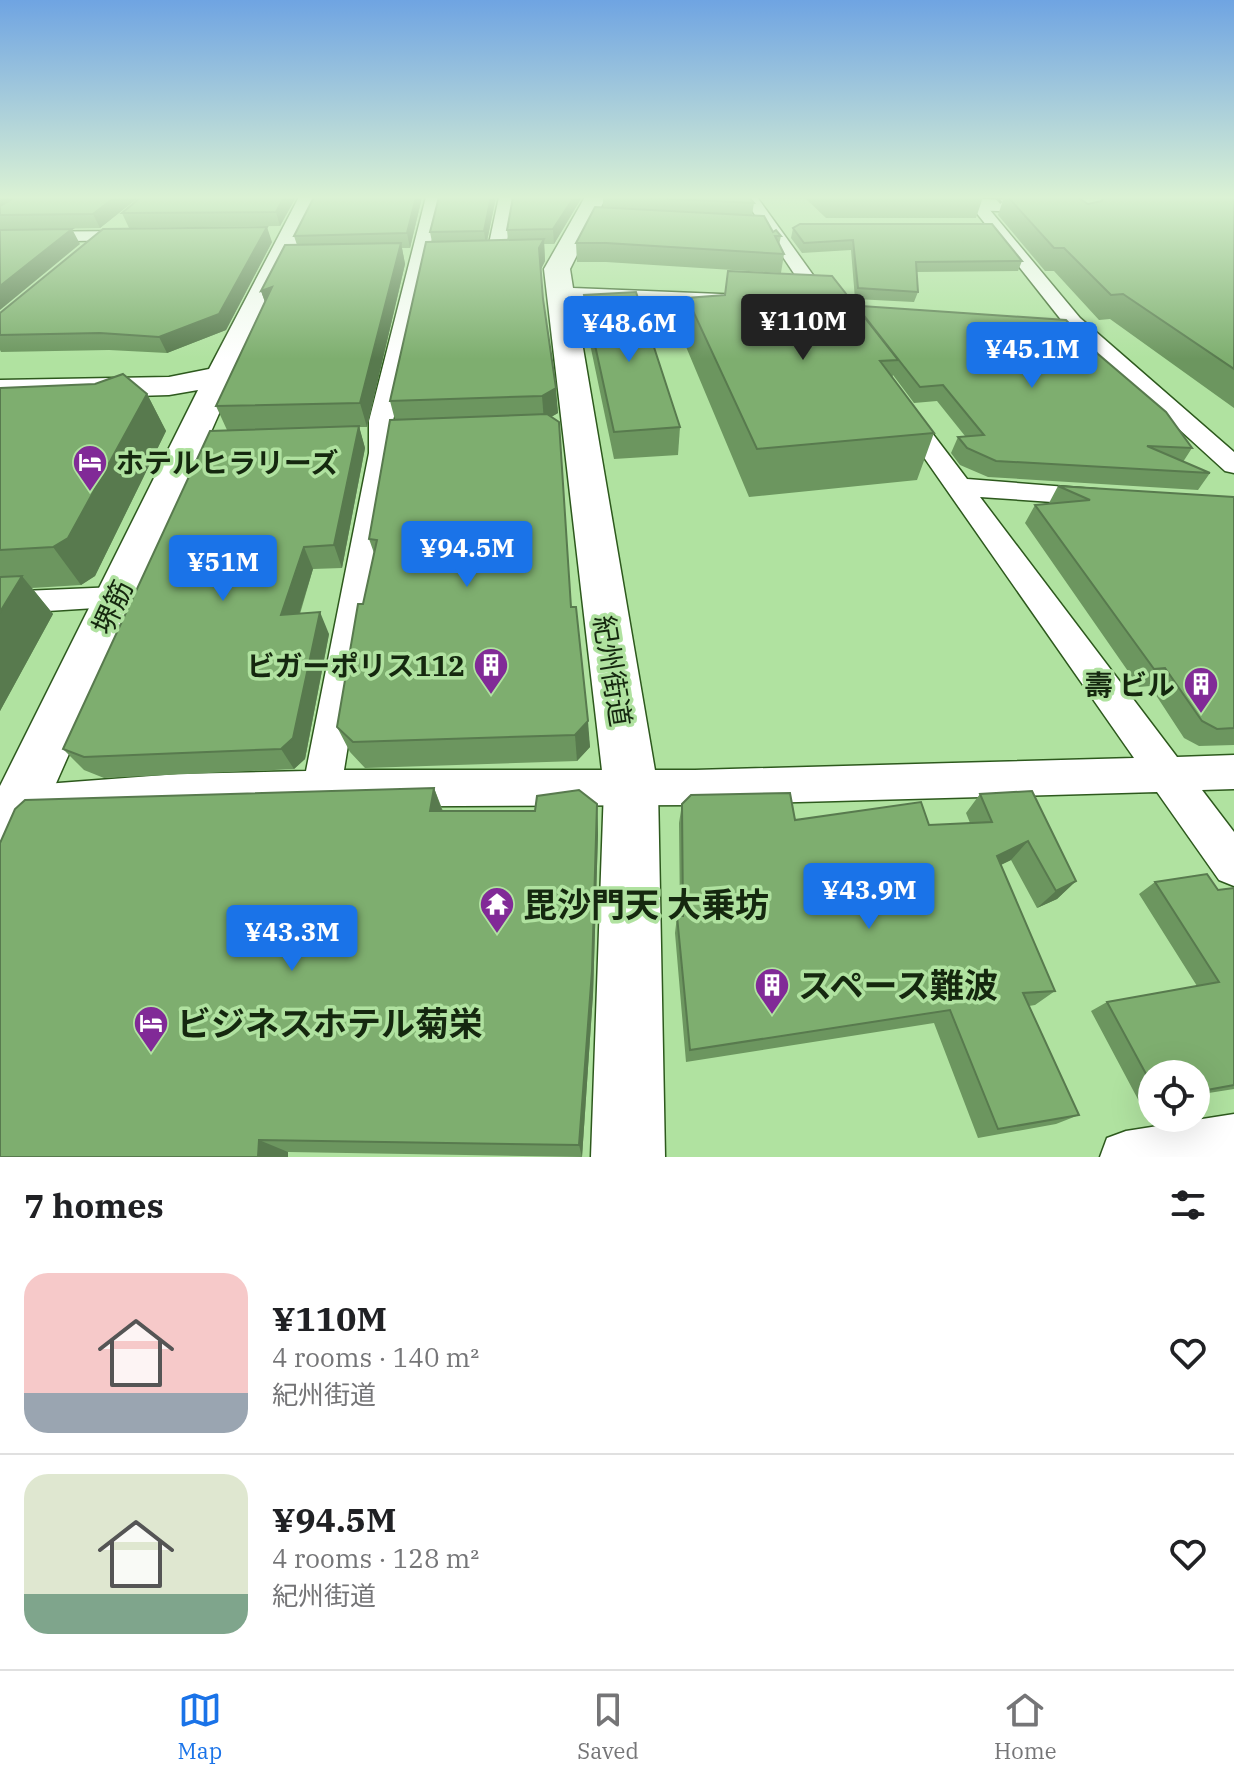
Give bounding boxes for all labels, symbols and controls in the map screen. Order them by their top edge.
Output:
pin: ¥110M [747,294,859,362]
pin: ¥48.6M [564,296,694,364]
text: ¥110M [759,303,847,337]
text: ¥48.6M [581,305,677,339]
pin: ¥45.1M [967,322,1097,390]
text: ¥45.1M [984,331,1080,365]
hotel icon: ホテルヒラリーズ [71,443,109,493]
place label: ホテルヒラリーズ [116,444,339,481]
pin: ¥94.5M [402,521,532,589]
text: ¥94.5M [419,530,515,564]
pin: ¥51M [176,535,270,603]
text: ¥51M [187,544,259,578]
street label: 堺筋 [83,574,141,640]
street label: 紀州街道 [586,613,640,729]
building icon: ビガーポリス112 [472,646,510,696]
place label: ビガーポリス112 [247,647,465,684]
building icon: 壽 ビル [1182,665,1220,715]
place label: 壽 ビル [1085,666,1175,703]
pin: ¥43.9M [804,863,934,931]
text: ¥43.9M [821,872,917,906]
place label: 毘沙門天 大乗坊 [523,882,769,926]
temple icon: 毘沙門天 大乗坊 [478,885,516,935]
pin: ¥43.3M [227,905,357,973]
text: ¥43.3M [244,914,340,948]
place label: スペース難波 [798,963,998,1007]
building icon: スペース難波 [753,966,791,1016]
place label: ビジネスホテル菊栄 [177,1001,483,1045]
hotel icon: ビジネスホテル菊栄 [132,1004,170,1054]
map controls [1138,1060,1210,1132]
button: locate [1138,1060,1210,1132]
text: 7 homes [24,1183,164,1227]
icon: filters [1166,1183,1210,1227]
text: ¥110M [272,1296,387,1340]
icon: home [88,1305,184,1401]
icon: heart [1166,1331,1210,1375]
text: 4 rooms · 140 m² [272,1340,479,1374]
text: 紀州街道 [272,1377,376,1411]
text: ¥94.5M [272,1497,396,1541]
icon: home [88,1506,184,1602]
icon: heart [1166,1532,1210,1576]
text: 4 rooms · 128 m² [272,1541,479,1575]
text: 紀州街道 [272,1578,376,1612]
tab: Map [178,1688,222,1765]
tab: Saved [577,1688,639,1765]
tab: Home [994,1688,1056,1765]

